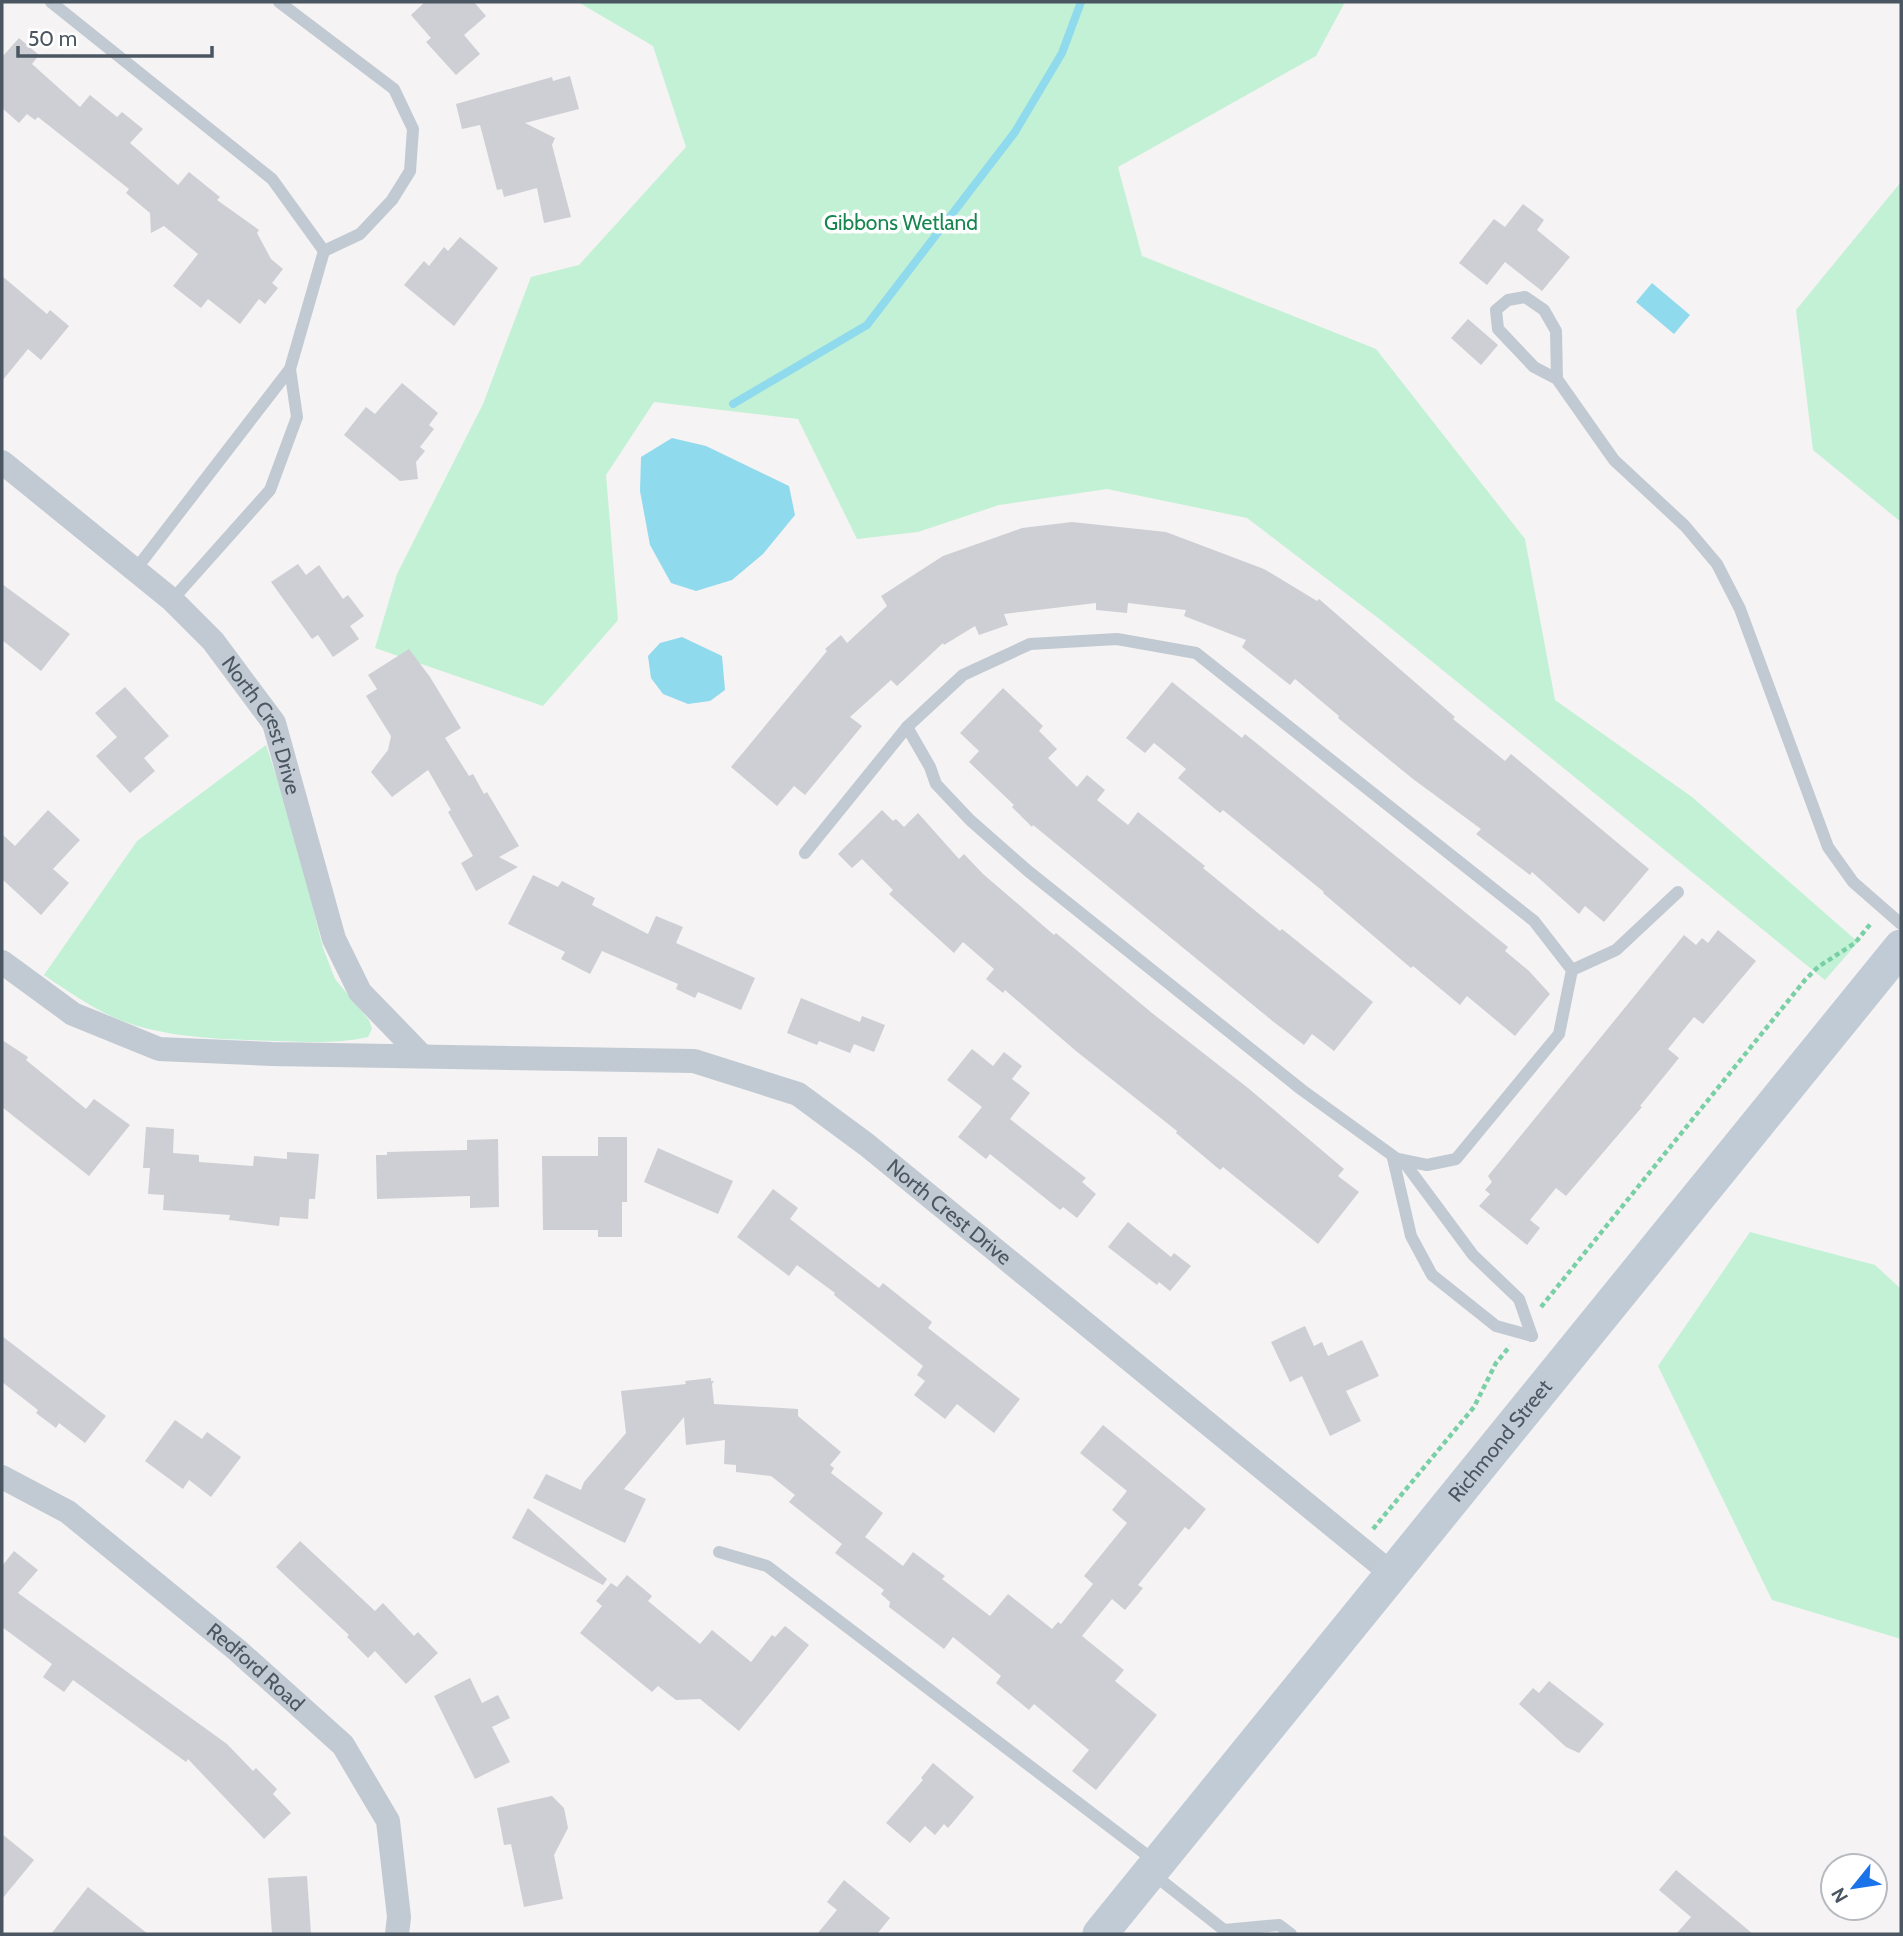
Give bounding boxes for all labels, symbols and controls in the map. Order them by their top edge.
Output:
scale bar [18,14,212,58]
text: 50 m [28,26,77,51]
park label: Gibbons Wetland [824,210,978,235]
street label: North Crest Drive [217,651,306,797]
street label: North Crest Drive [882,1153,1017,1270]
street label: Richmond Street [1443,1374,1557,1507]
street label: Redford Road [202,1617,310,1716]
north arrow [1819,1852,1889,1922]
text: N [1826,1884,1853,1907]

